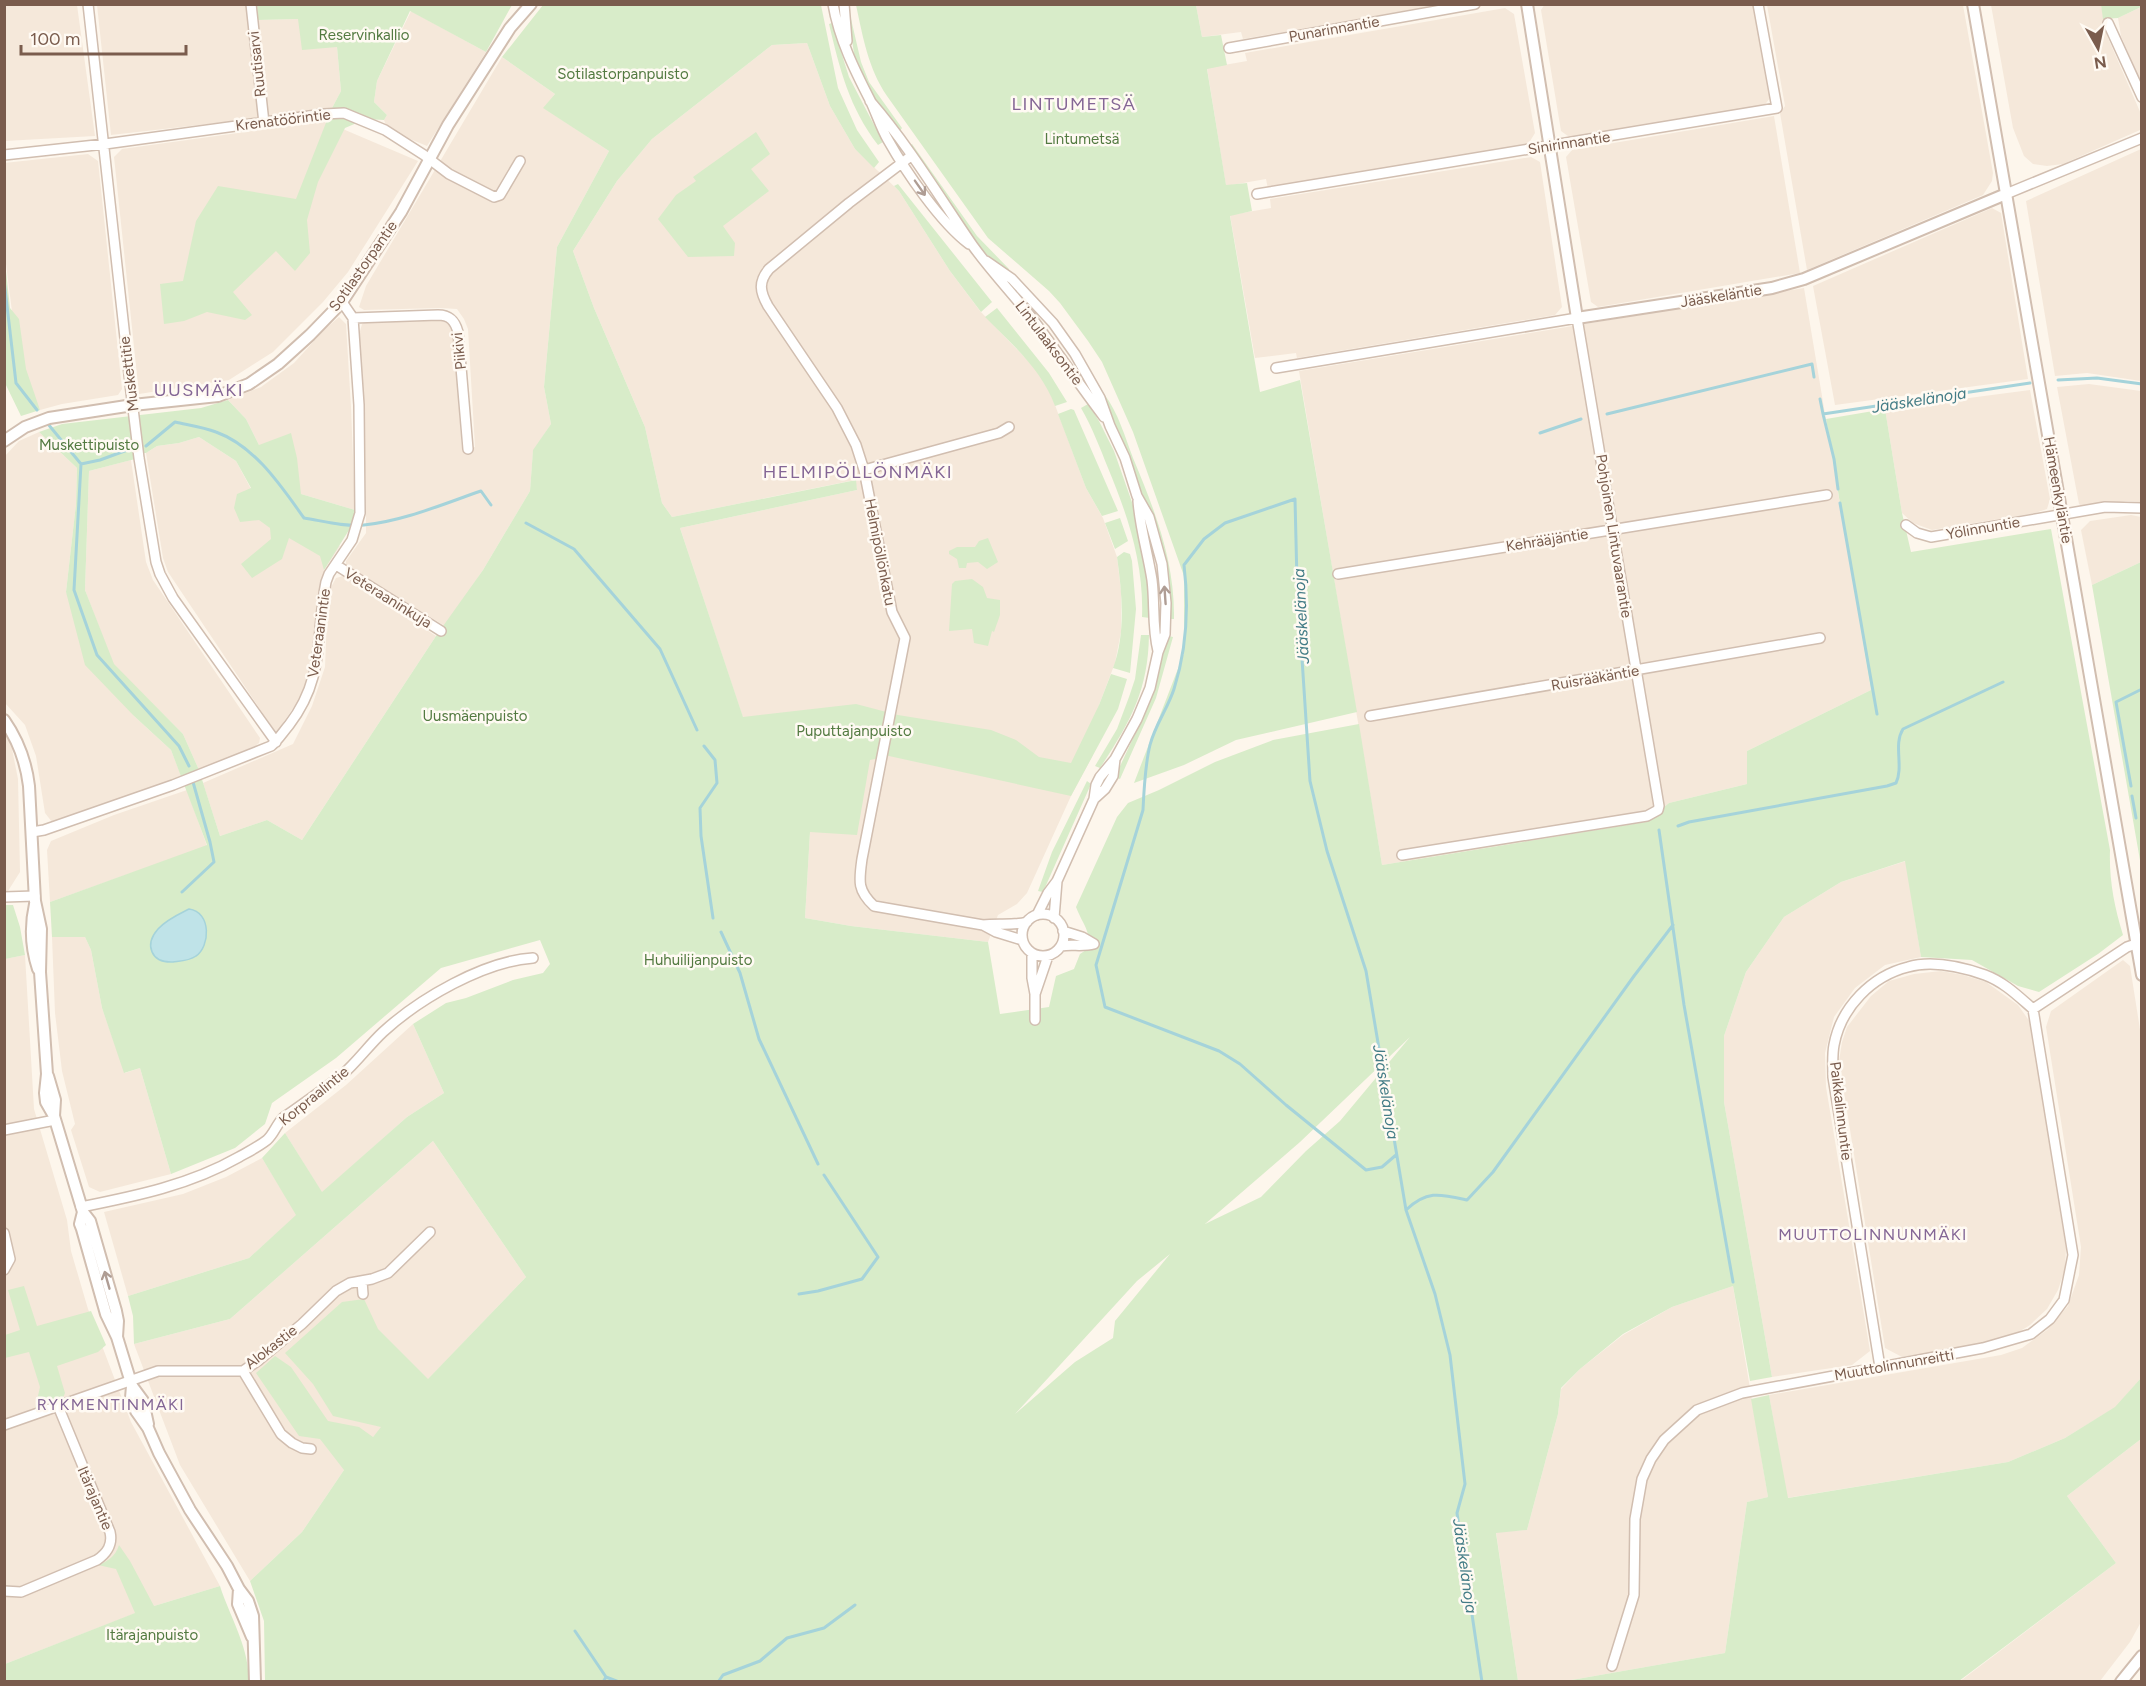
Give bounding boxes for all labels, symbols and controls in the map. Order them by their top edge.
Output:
street label: Punarinnantie [1287,12,1381,46]
scale bar [21,18,186,56]
north arrow [2068,18,2128,78]
park label: Reservinkallio [318,26,410,44]
text: 100 m [30,28,80,50]
street label: Ruutisarvi [245,30,269,98]
text: N [2093,52,2108,73]
park label: Sotilastorpanpuisto [557,65,689,83]
district label: LINTUMETSÄ [1012,93,1136,115]
street label: Krenatöörintie [234,105,332,135]
street label: Sinirinnantie [1527,128,1611,158]
park label: Lintumetsä [1045,130,1119,148]
one-way arrow [914,179,926,195]
street label: Sotilastorpantie [325,217,401,315]
street label: Jääskeläntie [1679,281,1763,311]
street label: Lintulaaksontie [1011,297,1087,389]
street label: Piikivi [448,331,470,371]
street label: Muskettitie [115,335,143,413]
district label: UUSMÄKI [154,379,244,401]
water label: Jääskelänoja [1869,383,1968,417]
street label: Hämeenkyläntie [2040,435,2076,545]
park label: Muskettipuisto [39,436,139,454]
street label: Pohjoinen Lintuvaarantie [1592,453,1636,619]
district label: HELMIPÖLLÖNMÄKI [763,461,953,483]
street label: Helmipöllönkatu [861,497,899,607]
street label: Yölinnuntie [1945,513,2021,543]
street label: Kehrääjäntie [1504,525,1590,555]
street label: Veteraaninkuja [341,564,435,632]
water label: Jääskelänoja [1289,568,1313,665]
one-way arrow [1159,585,1170,605]
street label: Veteraanintie [304,587,334,679]
street label: Ruisrääkäntie [1550,661,1640,695]
park label: Uusmäenpuisto [423,707,528,725]
park label: Puputtajanpuisto [796,722,912,740]
park label: Huhuilijanpuisto [644,951,753,969]
water label: Jääskelänoja [1369,1042,1403,1141]
street label: Paikkalinnuntie [1826,1061,1856,1161]
street label: Korpraalintie [275,1062,353,1130]
district label: MUUTTOLINNUNMÄKI [1778,1225,1968,1244]
one-way arrow [101,1271,112,1290]
street label: Alokastie [241,1321,301,1373]
street label: Muuttolinnunreitti [1833,1346,1955,1384]
district label: RYKMENTINMÄKI [37,1395,185,1414]
street label: Itärajantie [74,1463,116,1533]
water label: Jääskelänoja [1449,1516,1481,1615]
park label: Itärajanpuisto [106,1626,198,1644]

